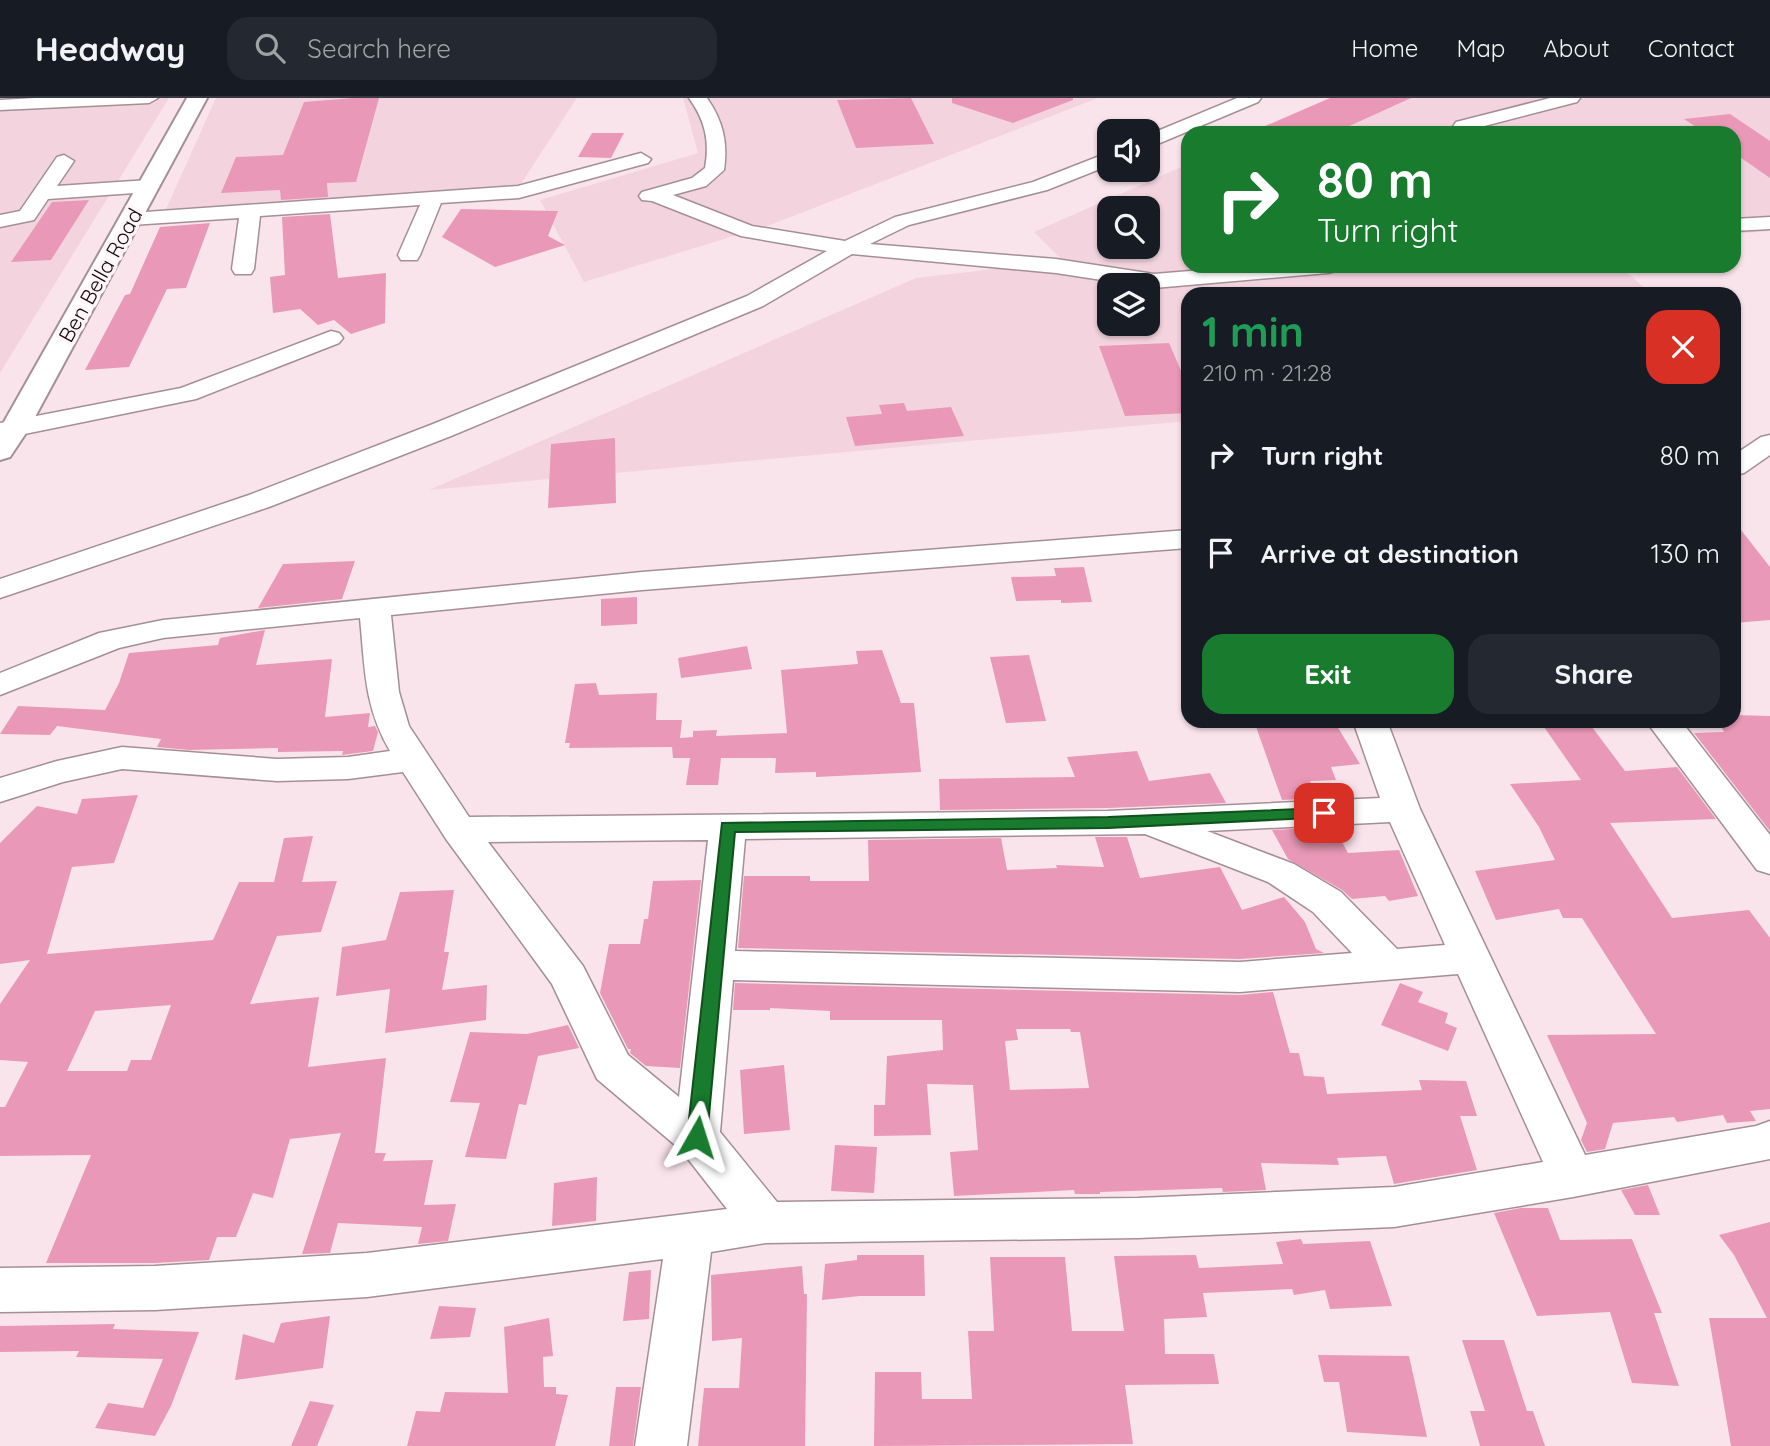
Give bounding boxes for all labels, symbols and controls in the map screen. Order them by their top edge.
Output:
search box [227,17,717,80]
text: Headway [35,28,185,69]
icon: search [251,29,289,67]
text: Search here [307,32,451,65]
text: Home [1351,33,1418,63]
text: Map [1456,33,1505,63]
text: About [1543,33,1610,63]
text: Contact [1648,33,1735,63]
map controls [1097,119,1160,336]
button: sound [1097,119,1160,182]
text: 80 m [1317,149,1433,210]
icon: right [1202,154,1293,245]
button: search [1097,196,1160,259]
street label: Ben Bella Road [52,203,148,347]
text: Turn right [1317,210,1458,250]
button: layers [1097,273,1160,336]
text: 1 min [1202,305,1304,358]
button: close [1646,310,1720,384]
text: 210 m · 21:28 [1202,358,1332,387]
icon: right [1202,436,1240,474]
text: Turn right [1261,439,1383,472]
text: 80 m [1660,439,1720,472]
icon: arrive [1202,534,1240,572]
text: Arrive at destination [1261,537,1519,570]
text: 130 m [1650,537,1720,570]
button: Exit [1202,634,1454,714]
button: Share [1468,634,1720,714]
pin [1294,783,1354,843]
icon: arrive [1305,794,1343,832]
position arrow [660,1100,734,1174]

